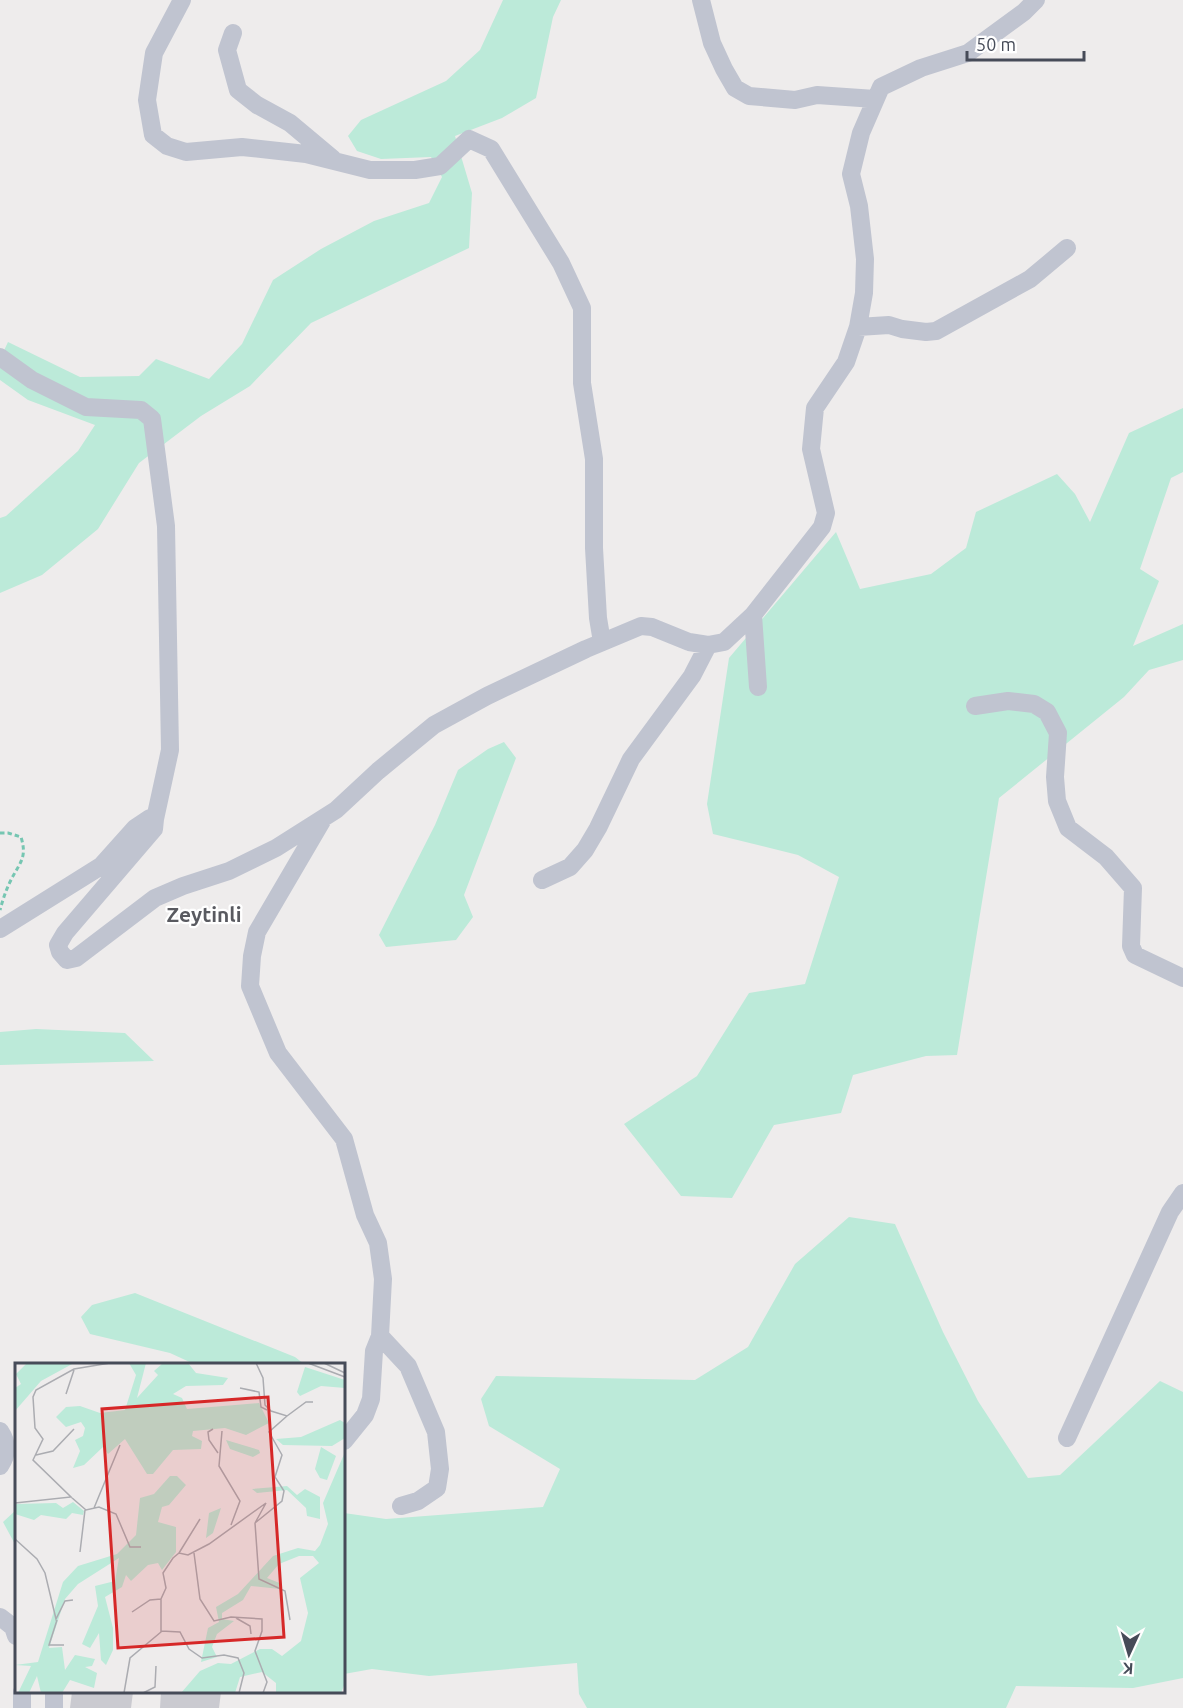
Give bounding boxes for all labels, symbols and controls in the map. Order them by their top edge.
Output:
scale bar [967,24,1084,62]
text: 50 m [976,34,1016,54]
district label: Zeytinli [166,902,242,926]
inset map [15,1363,345,1693]
north arrow [1099,1624,1159,1684]
text: K [1122,1660,1134,1678]

